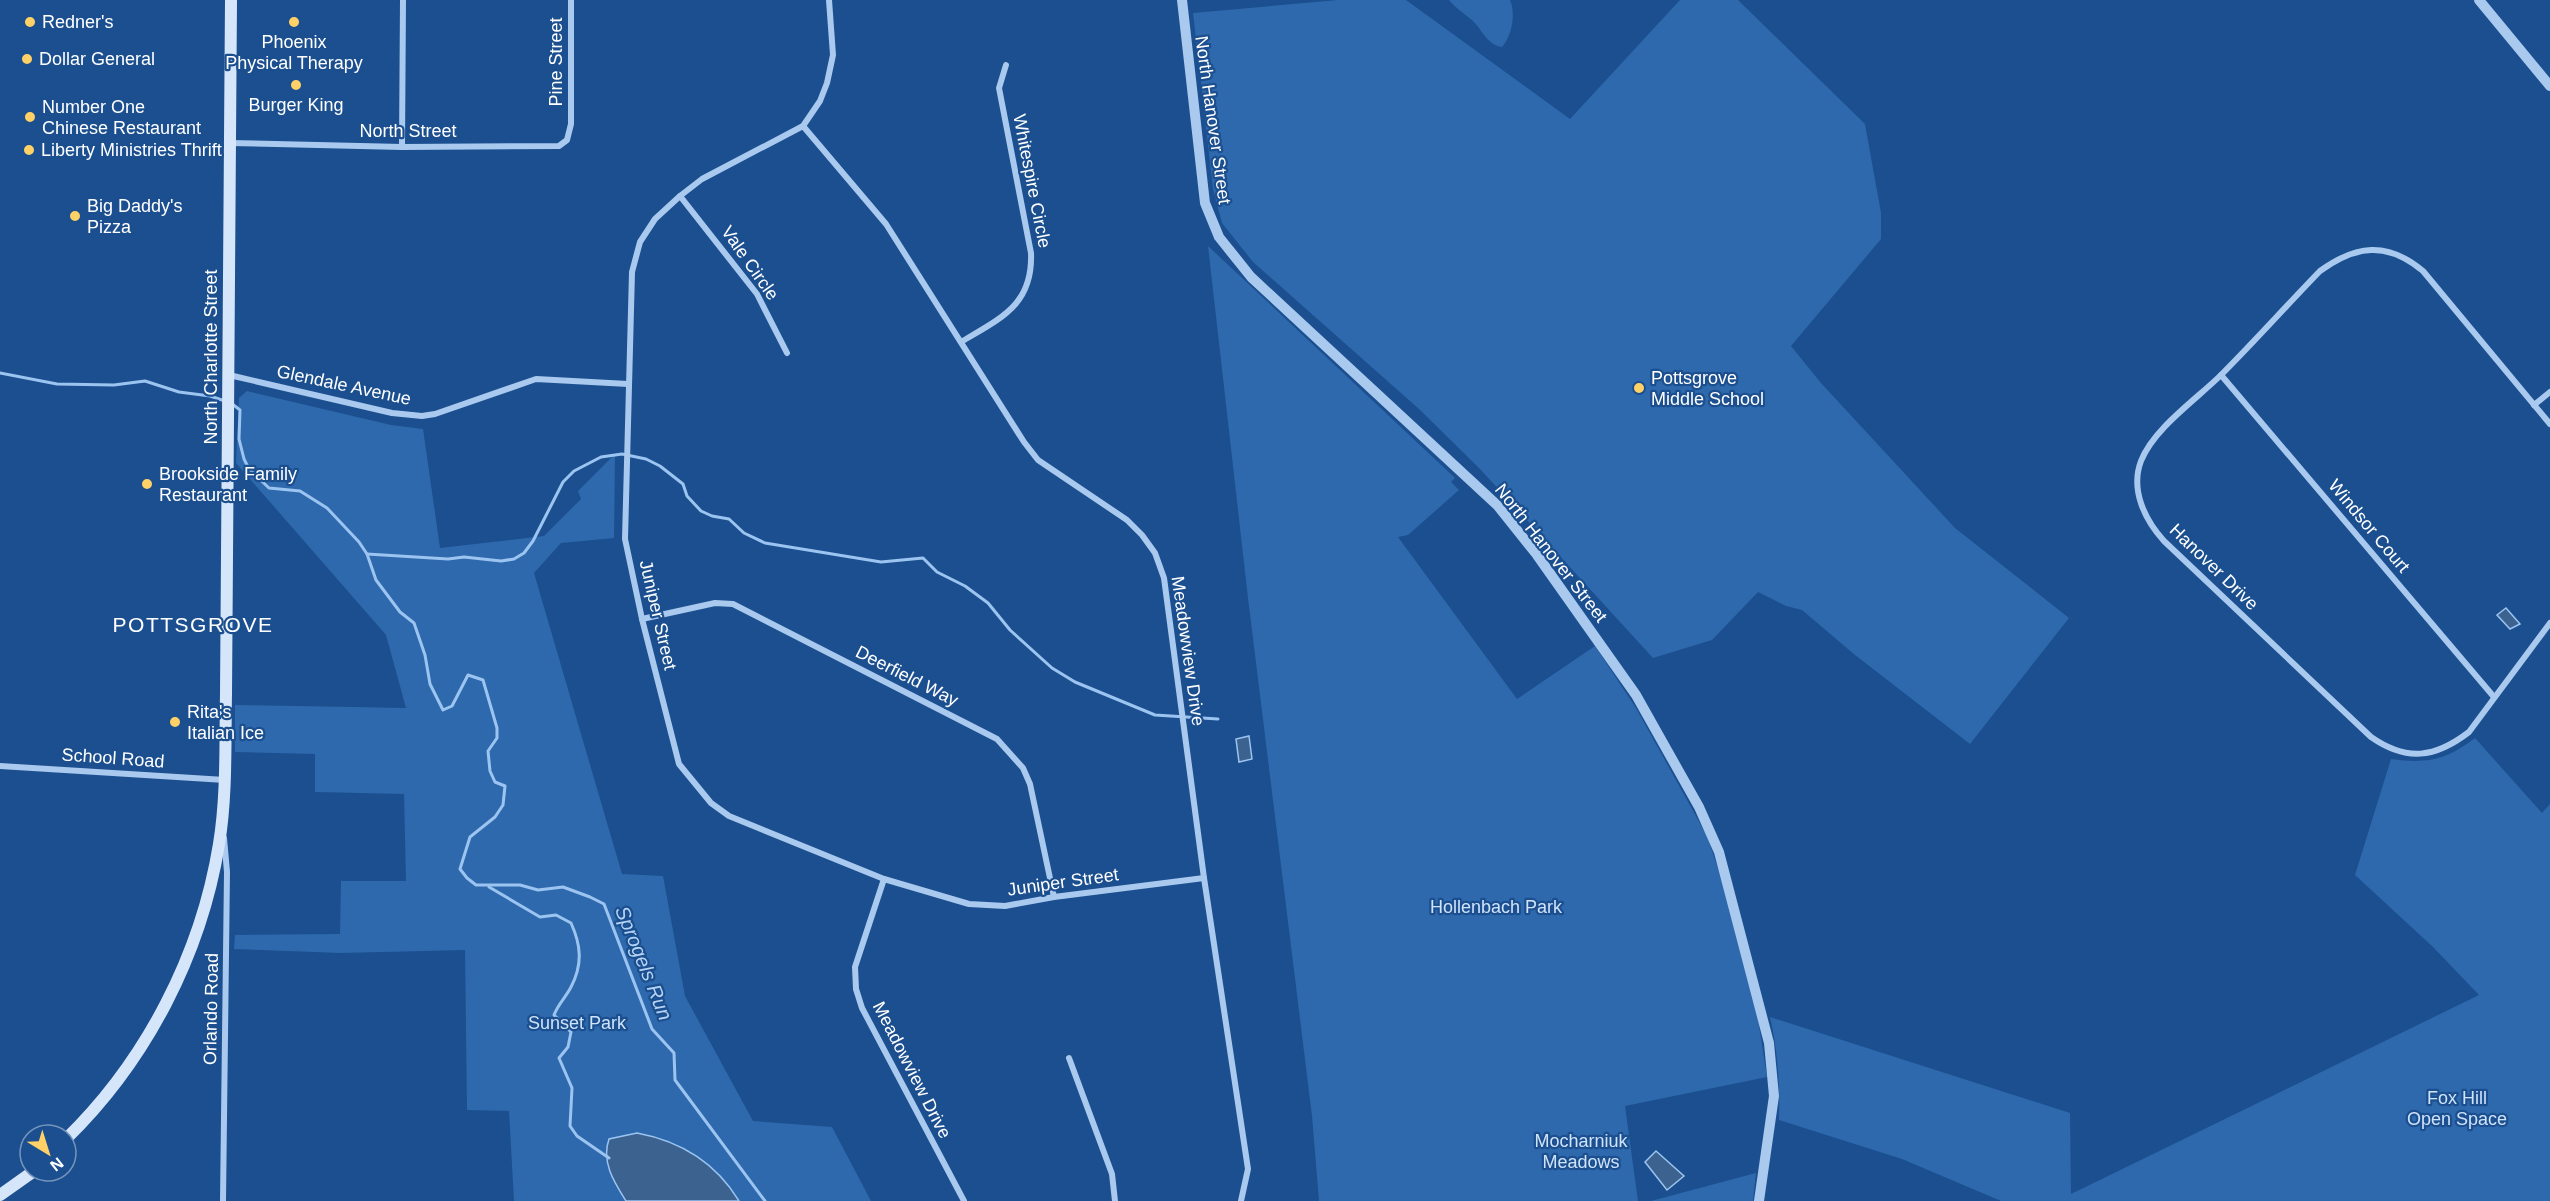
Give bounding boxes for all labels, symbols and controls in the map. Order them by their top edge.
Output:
place label: Redner's [42,12,113,32]
marker: Redner's [23,15,37,29]
marker: Phoenix Physical Therapy [287,15,301,29]
street label: Pine Street [546,17,566,107]
place label: Phoenix Physical Therapy [225,32,363,73]
street label: North Hanover Street [1191,34,1235,206]
place label: Dollar General [39,49,155,69]
marker: Dollar General [20,52,34,66]
marker: Burger King [289,78,303,92]
place label: Burger King [248,95,344,115]
place label: Number One Chinese Restaurant [42,97,201,138]
marker: Number One Chinese Restaurant [23,110,37,124]
street label: Whitespire Circle [1009,112,1055,250]
street label: North Street [359,121,457,141]
place label: Liberty Ministries Thrift [41,140,222,160]
marker: Liberty Ministries Thrift [22,143,36,157]
place label: Big Daddy's Pizza [87,196,182,237]
marker: Big Daddy's Pizza [68,209,82,223]
street label: Vale Circle [717,222,783,304]
street label: North Charlotte Street [201,269,221,445]
street label: Glendale Avenue [275,361,413,409]
place label: Pottsgrove Middle School [1651,368,1764,409]
marker: Pottsgrove Middle School [1632,381,1646,395]
place label: Brookside Family Restaurant [159,464,297,505]
street label: Windsor Court [2324,476,2414,576]
marker: Brookside Family Restaurant [140,477,154,491]
street label: North Hanover Street [1491,480,1611,626]
street label: Hanover Drive [2166,520,2262,614]
street label: Juniper Street [636,558,680,672]
street label: Meadowview Drive [1168,575,1208,727]
district label: POTTSGROVE [113,613,273,636]
street label: Deerfield Way [852,642,962,710]
place label: Rita's Italian Ice [187,702,264,743]
marker: Rita's Italian Ice [168,715,182,729]
street label: School Road [61,744,165,772]
street label: Juniper Street [1006,864,1120,900]
park label: Hollenbach Park [1430,897,1563,917]
water label: Sprogels Run [611,903,677,1023]
street label: Orlando Road [200,953,222,1065]
street label: Meadowview Drive [869,998,955,1142]
park label: Sunset Park [528,1013,627,1033]
park label: Fox Hill Open Space [2407,1088,2507,1129]
north arrow [18,1123,78,1183]
park label: Mocharniuk Meadows [1534,1131,1629,1172]
text: N [47,1154,67,1175]

